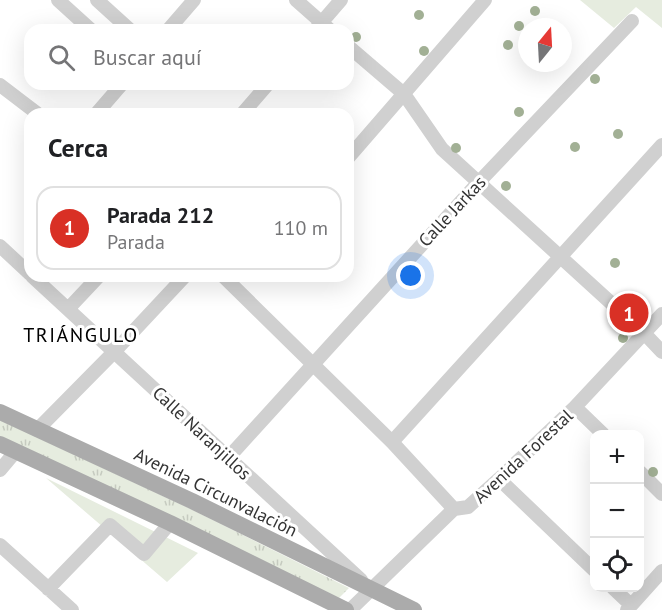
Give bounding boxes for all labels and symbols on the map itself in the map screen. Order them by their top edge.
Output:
north arrow [518,18,572,72]
street label: Calle Jarkas [413,171,491,251]
your location [396,261,425,290]
pin: 1 [610,290,648,336]
district label: TRIÁNGULO [23,322,139,348]
street label: Calle Naranjillos [148,381,256,485]
street label: Avenida Forestal [468,404,578,508]
street label: Avenida Circunvalación [131,442,301,542]

